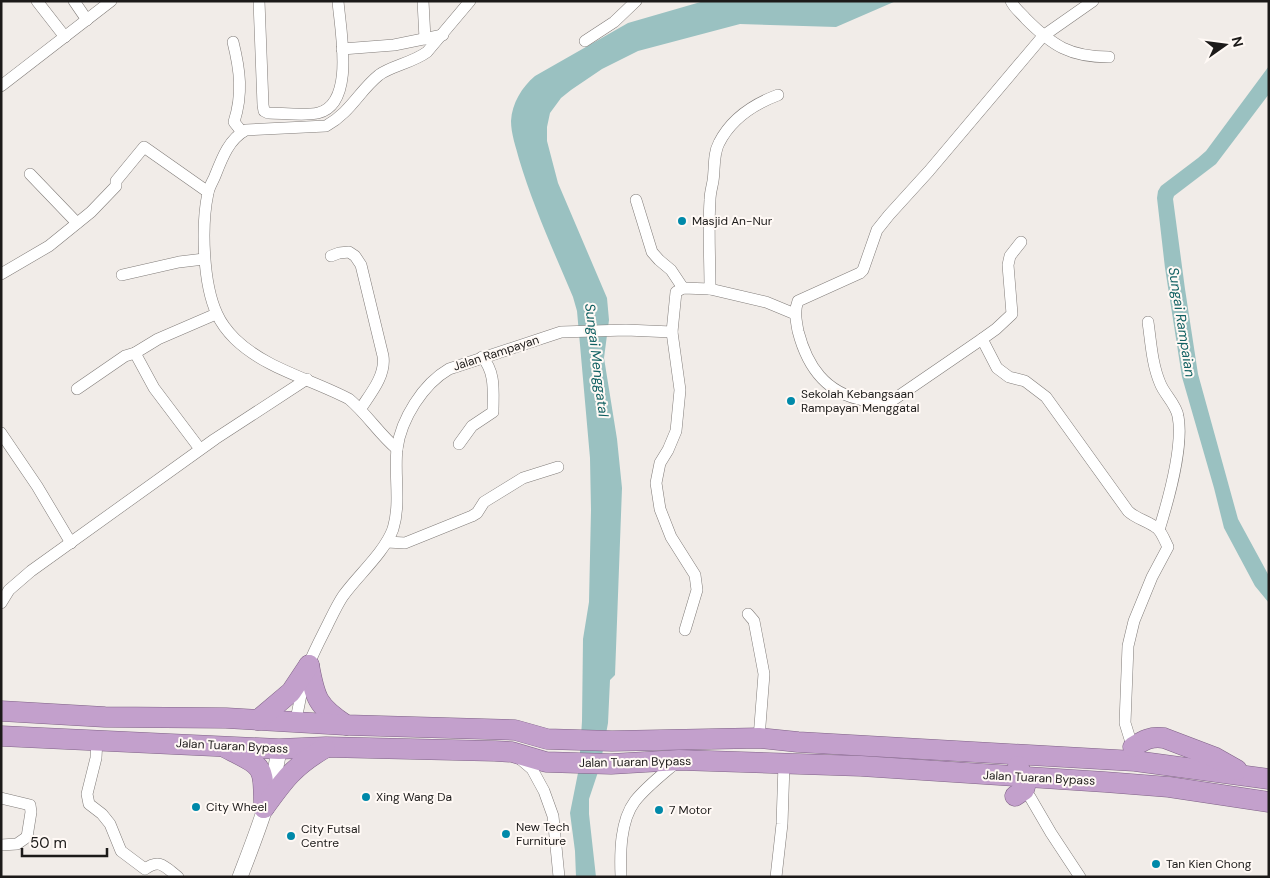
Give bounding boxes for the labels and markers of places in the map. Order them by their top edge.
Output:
place label: Masjid An-Nur [692,213,773,229]
marker: Masjid An-Nur [676,215,688,227]
place label: Sekolah Kebangsaan Rampayan Menggatal [801,386,919,416]
marker: Sekolah Kebangsaan Rampayan Menggatal [785,395,797,407]
place label: Xing Wang Da [376,789,452,805]
marker: Xing Wang Da [360,791,372,803]
place label: City Wheel [206,799,267,815]
marker: City Wheel [190,801,202,813]
place label: 7 Motor [669,802,712,818]
marker: 7 Motor [653,804,665,816]
place label: New Tech Furniture [516,819,570,849]
place label: City Futsal Centre [301,821,360,851]
marker: New Tech Furniture [500,828,512,840]
marker: City Futsal Centre [285,830,297,842]
place label: Tan Kien Chong [1166,856,1252,872]
marker: Tan Kien Chong [1150,858,1162,870]

